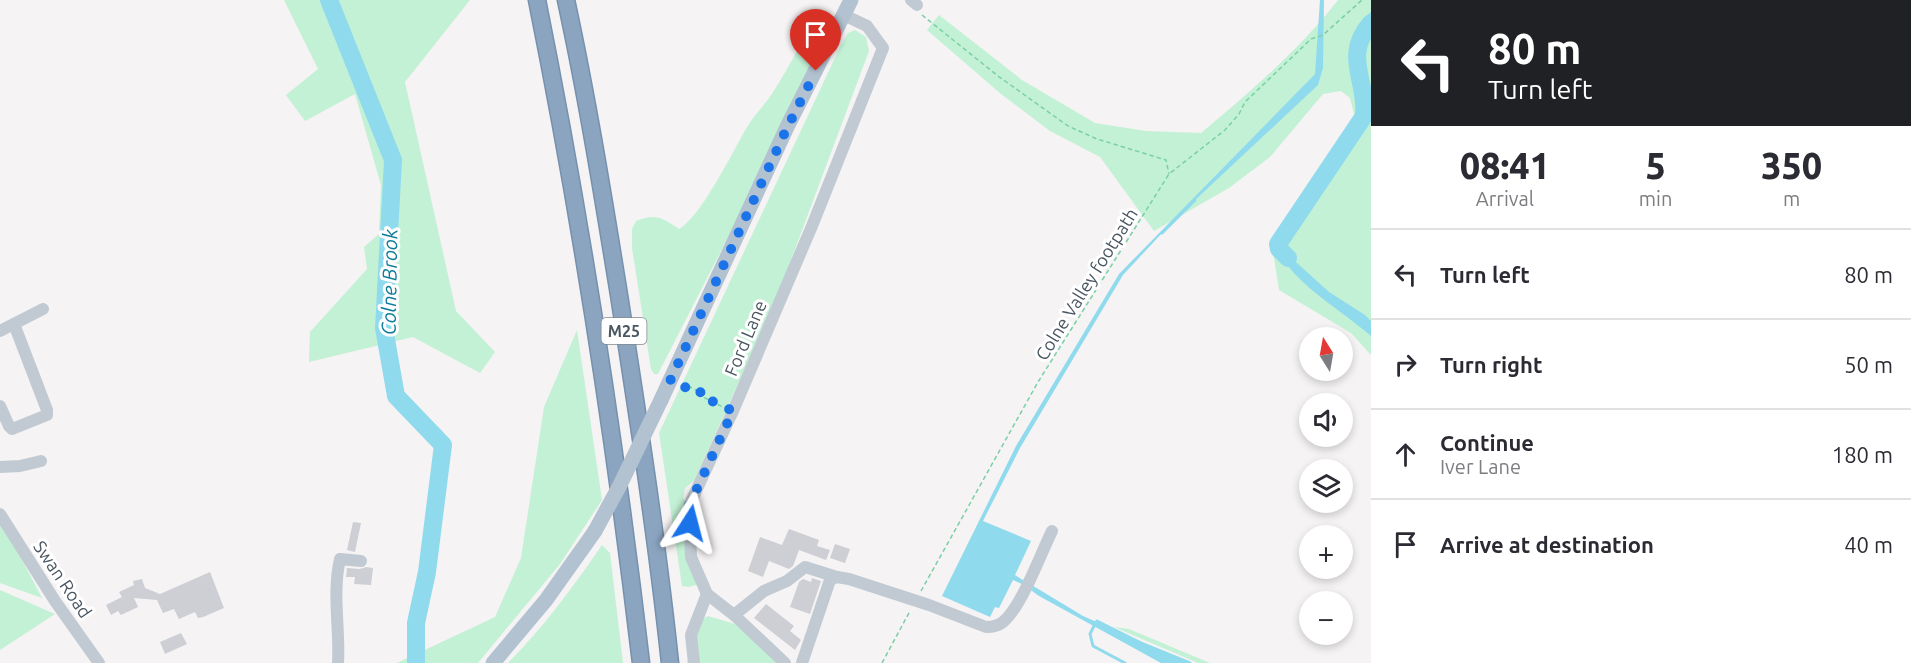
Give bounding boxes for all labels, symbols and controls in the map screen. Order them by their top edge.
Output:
pin [790,9,841,71]
icon: arrive [799,18,832,51]
icon: left [1389,24,1467,102]
text: 80 m [1488,25,1582,72]
text: Turn left [1488,74,1592,104]
text: 08:41 [1460,145,1550,186]
text: 5 [1645,145,1666,186]
text: 350 [1761,145,1822,186]
text: Arrival [1476,187,1534,210]
text: min [1639,187,1672,210]
text: m [1783,187,1800,210]
street label: Colne Valley footpath [1031,204,1141,364]
water label: Colne Brook [377,228,401,335]
icon: left [1389,258,1422,291]
text: Turn left [1440,262,1530,287]
text: 80 m [1844,262,1893,287]
street label: Ford Lane [720,297,770,379]
road number: M25 [602,318,646,344]
north arrow [1299,327,1353,381]
map controls [1299,327,1353,645]
icon: right [1389,348,1422,381]
text: Turn right [1440,352,1542,377]
text: 50 m [1844,352,1893,377]
button: sound [1299,393,1353,447]
text: Continue [1440,430,1534,455]
icon: ahead [1389,438,1422,471]
text: 180 m [1832,442,1893,467]
text: Iver Lane [1440,455,1521,478]
button: layers [1299,459,1353,513]
position arrow [658,491,722,555]
button: + [1299,525,1353,579]
icon: arrive [1389,528,1422,561]
text: Arrive at destination [1440,532,1654,557]
text: 40 m [1844,532,1893,557]
street label: Swan Road [30,537,96,621]
button: − [1299,591,1353,645]

